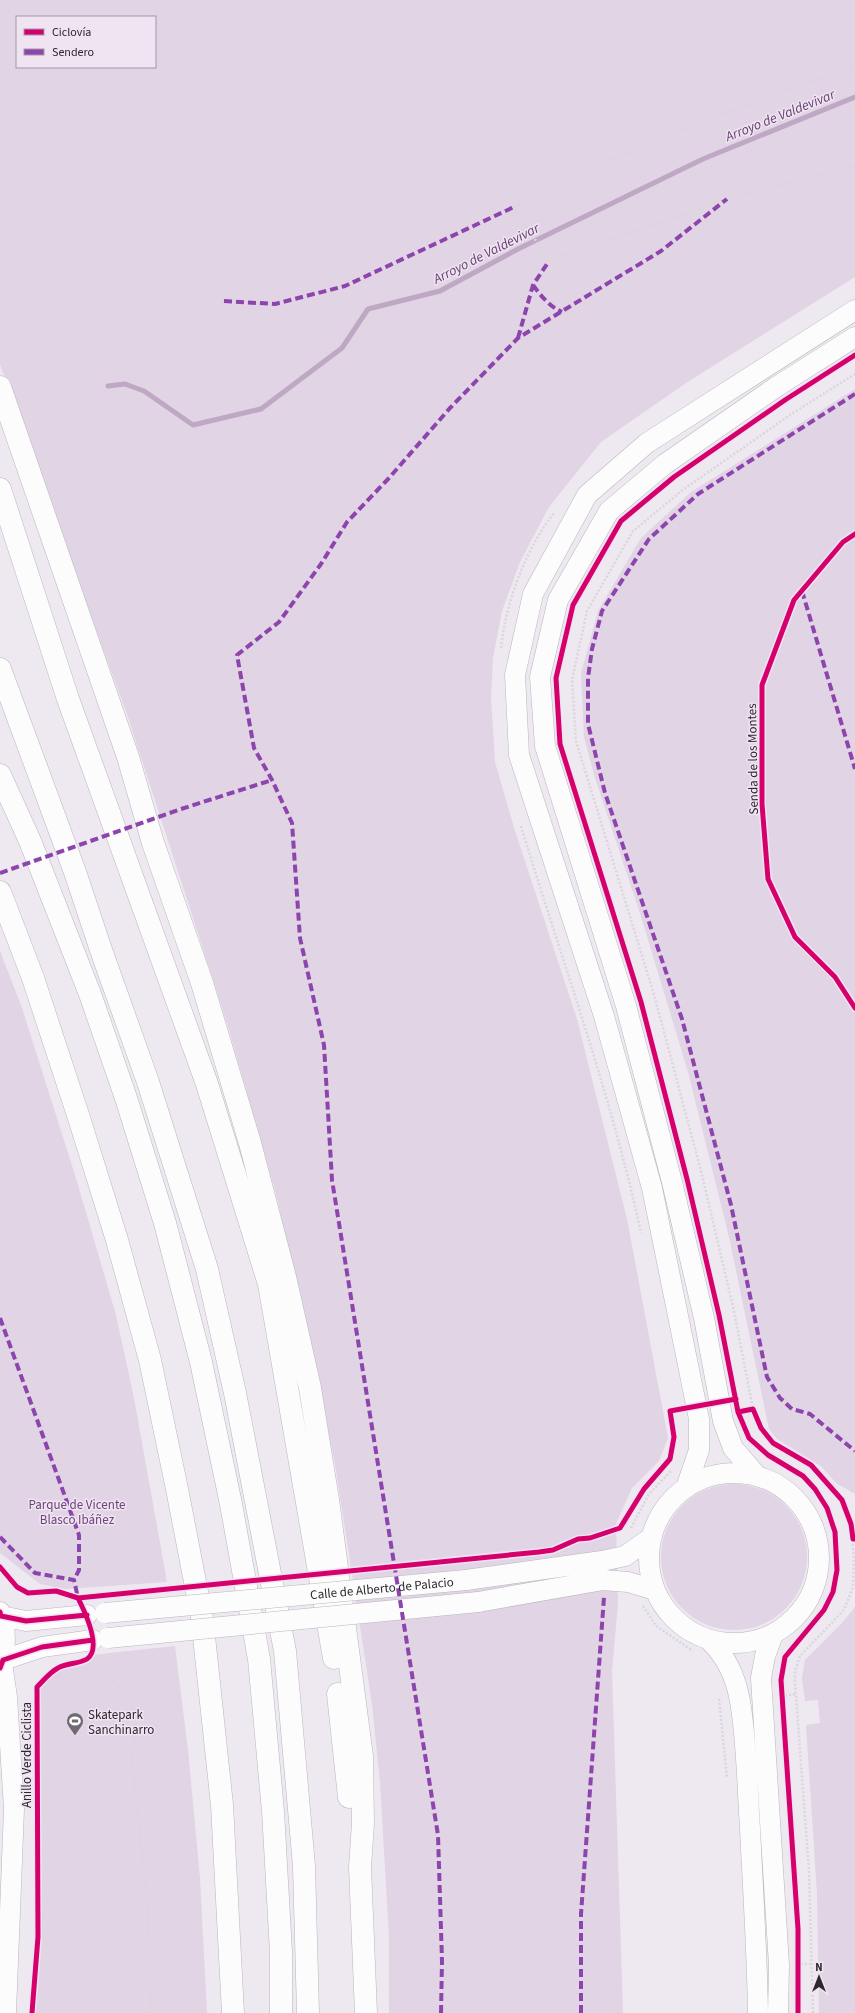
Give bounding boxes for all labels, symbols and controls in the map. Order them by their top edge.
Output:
legend [16,16,156,68]
text: Ciclovía [52,24,91,41]
text: Sendero [52,44,94,61]
water label: Arroyo de Valdevivar [722,84,839,147]
water label: Arroyo de Valdevivar [429,218,544,290]
street label: Senda de los Montes [743,703,763,815]
park label: Parque de Vicente Blasco Ibáñez [28,1496,126,1529]
street label: Calle de Alberto de Palacio [309,1573,455,1604]
street label: Anillo Verde Ciclista [18,1702,36,1808]
place label: Skatepark Sanchinarro [88,1706,154,1739]
sports icon: Skatepark Sanchinarro [65,1711,85,1736]
north arrow [799,1957,839,1997]
text: N [815,1960,823,1975]

